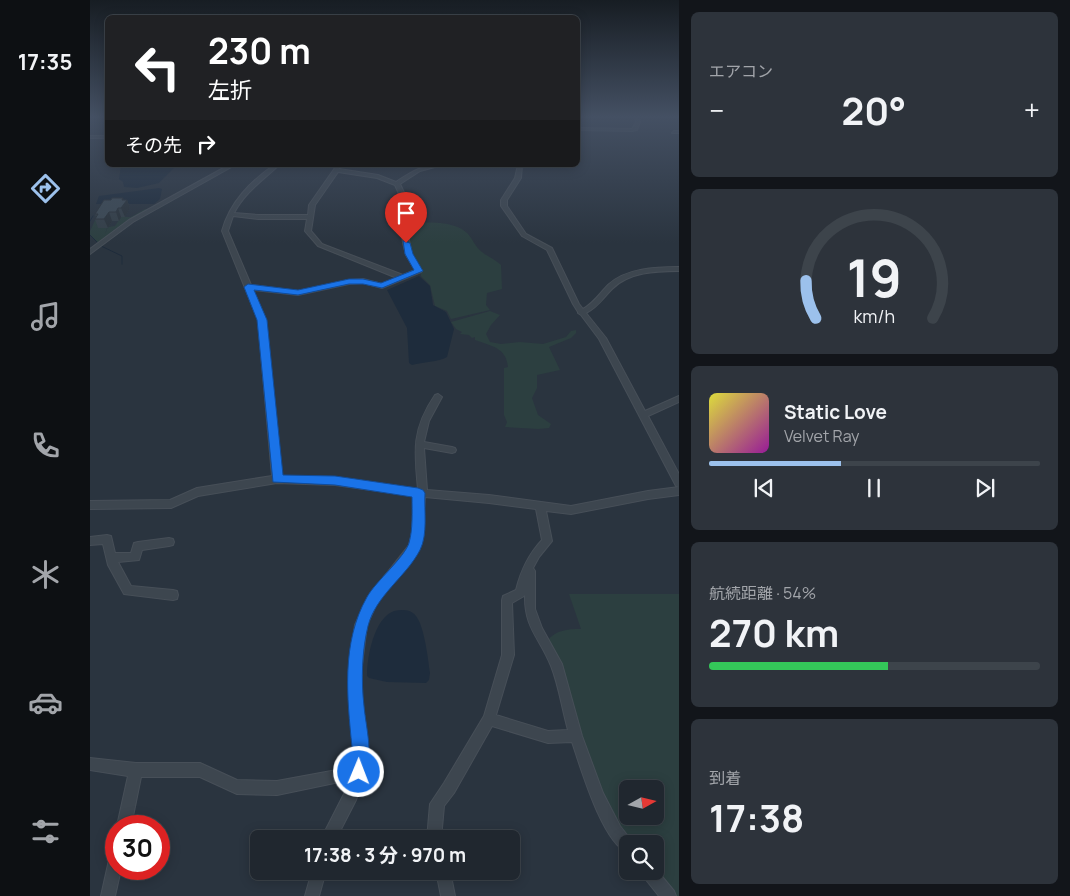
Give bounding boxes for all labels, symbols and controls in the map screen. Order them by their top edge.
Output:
text: 230 m [208,27,311,75]
icon: left [125,35,190,100]
text: 17:35 [18,47,72,77]
text: エアコン [709,60,773,82]
text: 左折 [208,75,252,105]
text: 20° [842,84,906,136]
text: − [709,91,724,129]
text: + [1024,91,1040,129]
icon: right [192,130,220,158]
text: その先 [125,132,182,158]
icon: directions [28,171,63,206]
pin [385,192,427,243]
icon: arrive [392,199,420,227]
text: 19 [847,242,902,313]
icon: music [28,299,63,334]
text: km/h [854,304,895,328]
text: Static Love [784,399,887,425]
text: Velvet Ray [784,425,860,447]
icon: phone [28,428,63,463]
icon: previous [750,474,778,502]
icon: pause [860,474,888,502]
icon: next [971,474,999,502]
icon: climate [28,557,63,592]
text: 航続距離 · 54% [709,582,816,604]
text: 270 km [709,606,839,658]
icon: car [28,685,63,720]
position arrow [332,745,384,797]
text: 到着 [709,767,741,789]
north arrow [619,780,664,825]
map controls [619,780,664,880]
text: 17:38 [709,791,804,843]
icon: filters [28,814,63,849]
speed limit sign: 30 [105,815,170,880]
button: search [619,835,664,880]
text: 17:38 · 3 分 · 970 m [304,842,466,868]

